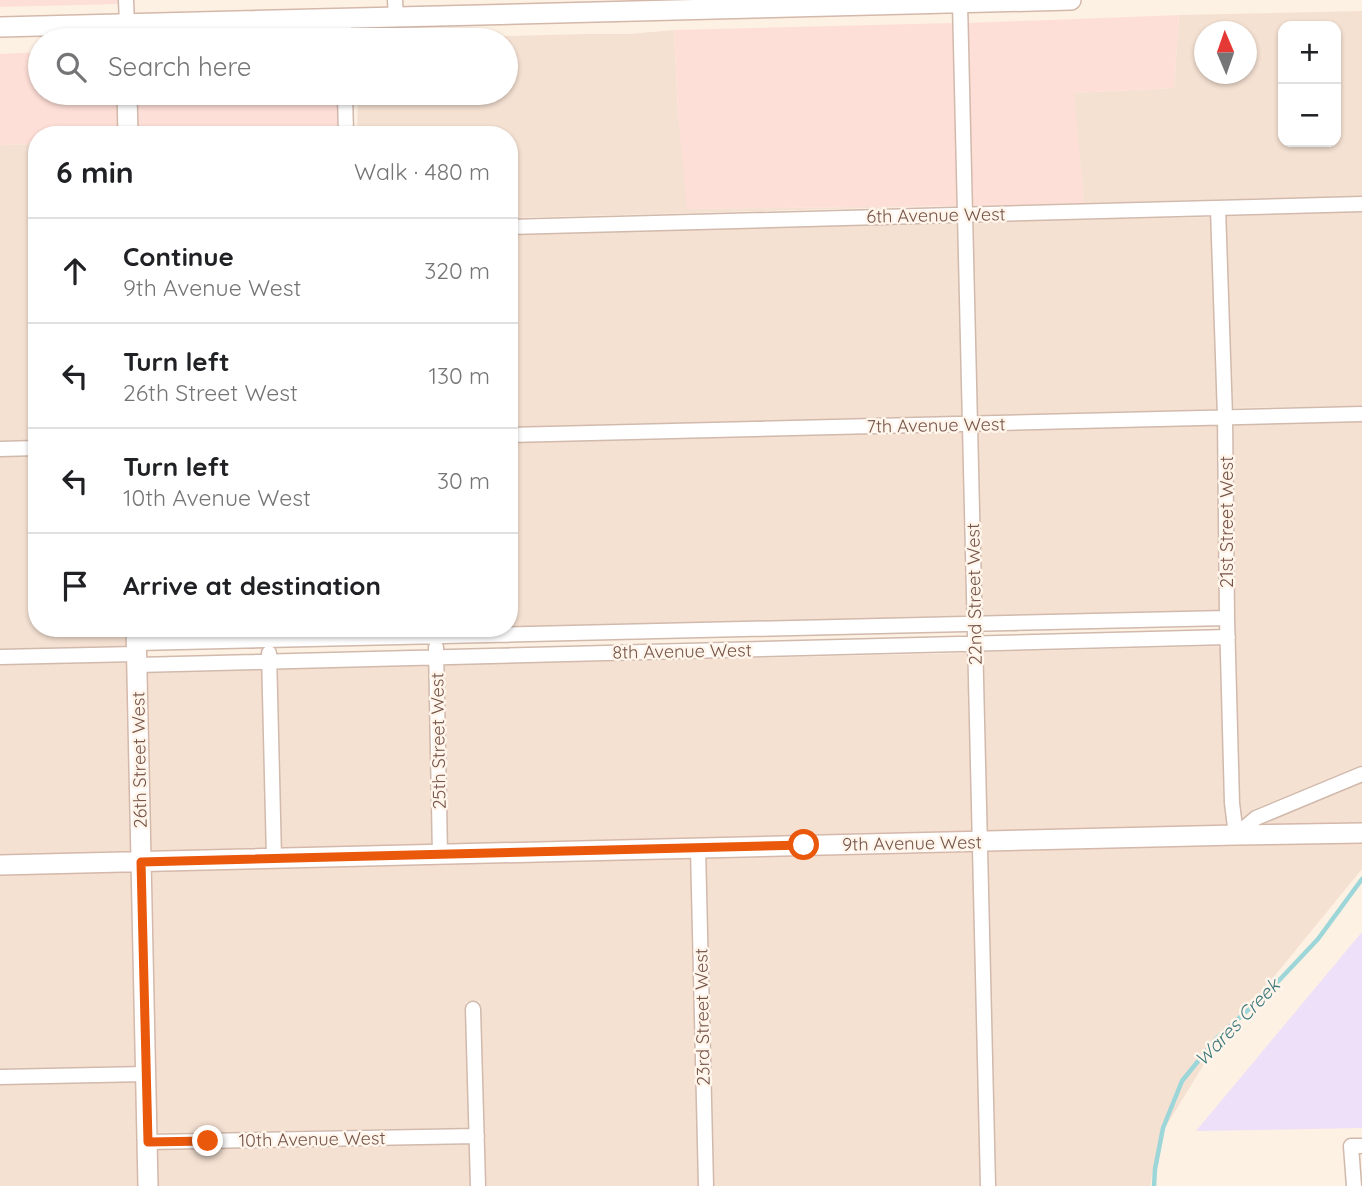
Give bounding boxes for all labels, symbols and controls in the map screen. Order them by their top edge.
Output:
north arrow [1194,21,1257,84]
map controls [1278,21,1341,147]
button: + [1278,21,1341,84]
search box [28,28,518,105]
icon: search [52,48,90,86]
text: Search here [108,50,252,83]
button: − [1278,84,1341,147]
text: 6 min [56,153,134,191]
text: Walk · 480 m [354,157,490,186]
street label: 6th Avenue West [866,202,1006,228]
text: Continue [123,240,234,273]
icon: ahead [56,252,94,290]
text: 320 m [424,256,490,285]
text: 9th Avenue West [123,273,301,302]
text: Turn left [123,345,230,378]
icon: left [56,357,94,395]
text: 130 m [428,361,490,390]
text: 26th Street West [123,378,298,407]
street label: 7th Avenue West [866,412,1006,438]
text: Turn left [123,450,230,483]
street label: 21st Street West [1215,456,1238,588]
icon: left [56,462,94,500]
text: 30 m [437,466,490,495]
text: 10th Avenue West [123,483,311,512]
street label: 22nd Street West [961,523,987,665]
icon: arrive [56,567,94,605]
text: Arrive at destination [123,569,381,602]
street label: 8th Avenue West [612,638,752,664]
street label: 25th Street West [425,672,451,810]
street label: 26th Street West [126,691,152,829]
route start [788,829,819,860]
street label: 9th Avenue West [842,830,982,856]
street label: 23rd Street West [689,948,715,1086]
water label: Wares Creek [1189,972,1286,1071]
route end [192,1125,223,1156]
street label: 10th Avenue West [238,1126,386,1152]

